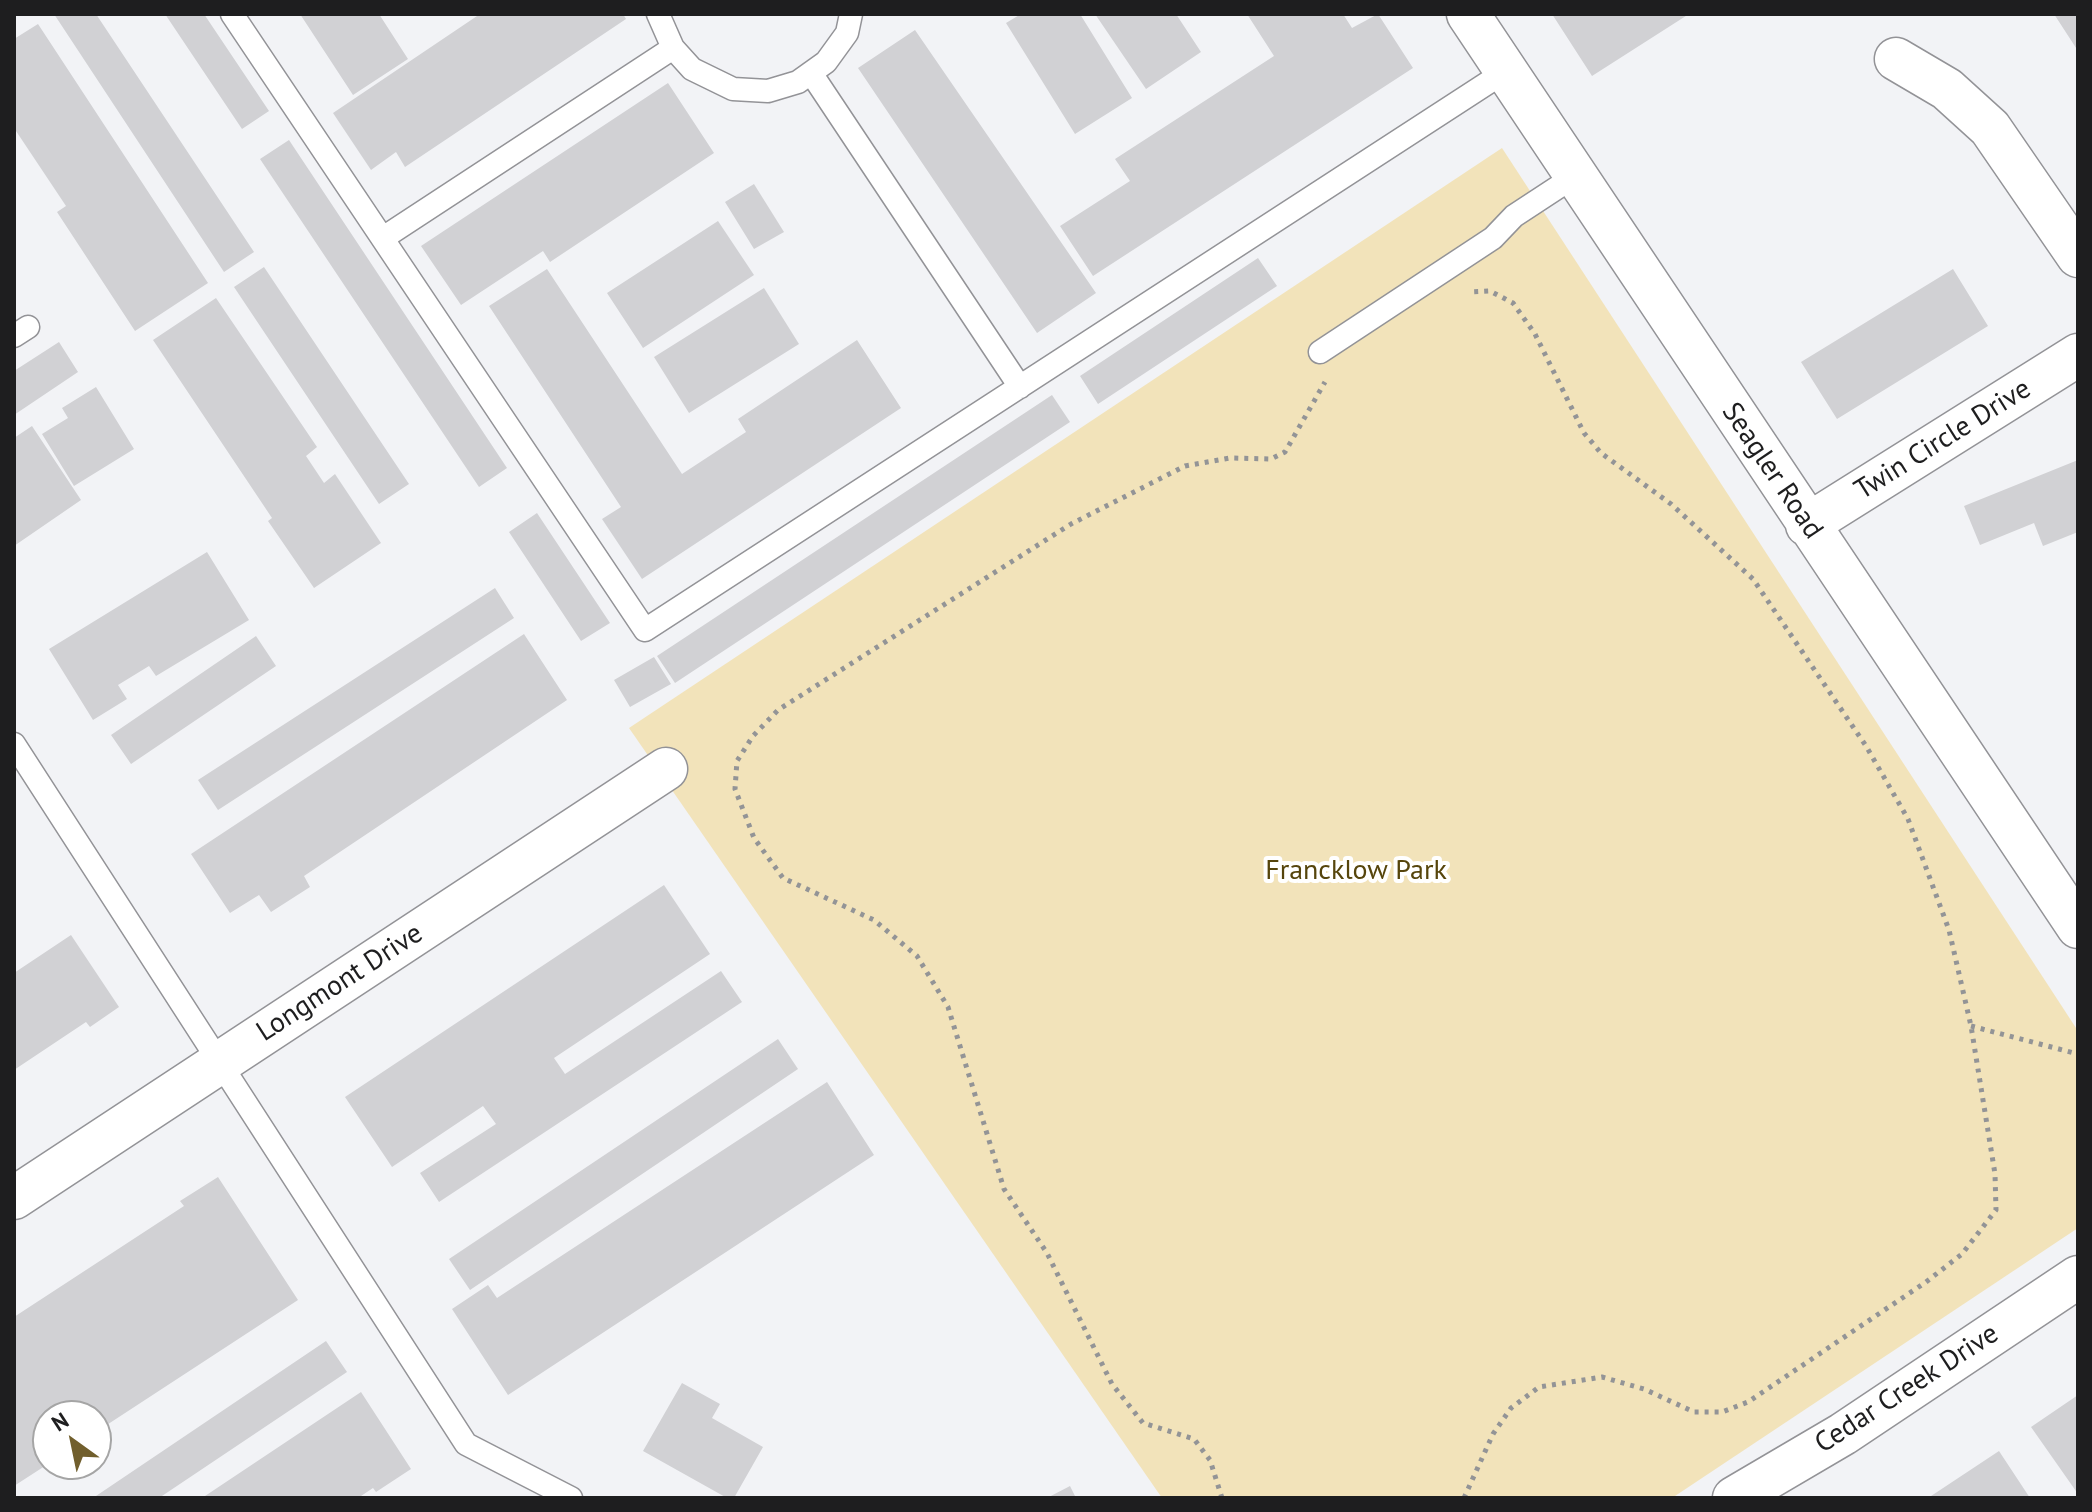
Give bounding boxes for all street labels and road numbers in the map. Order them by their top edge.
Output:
street label: Twin Circle Drive [1849,372,2037,508]
street label: Seagler Road [1714,397,1830,545]
street label: Longmont Drive [251,917,429,1049]
street label: Cedar Creek Drive [1809,1317,2005,1461]

